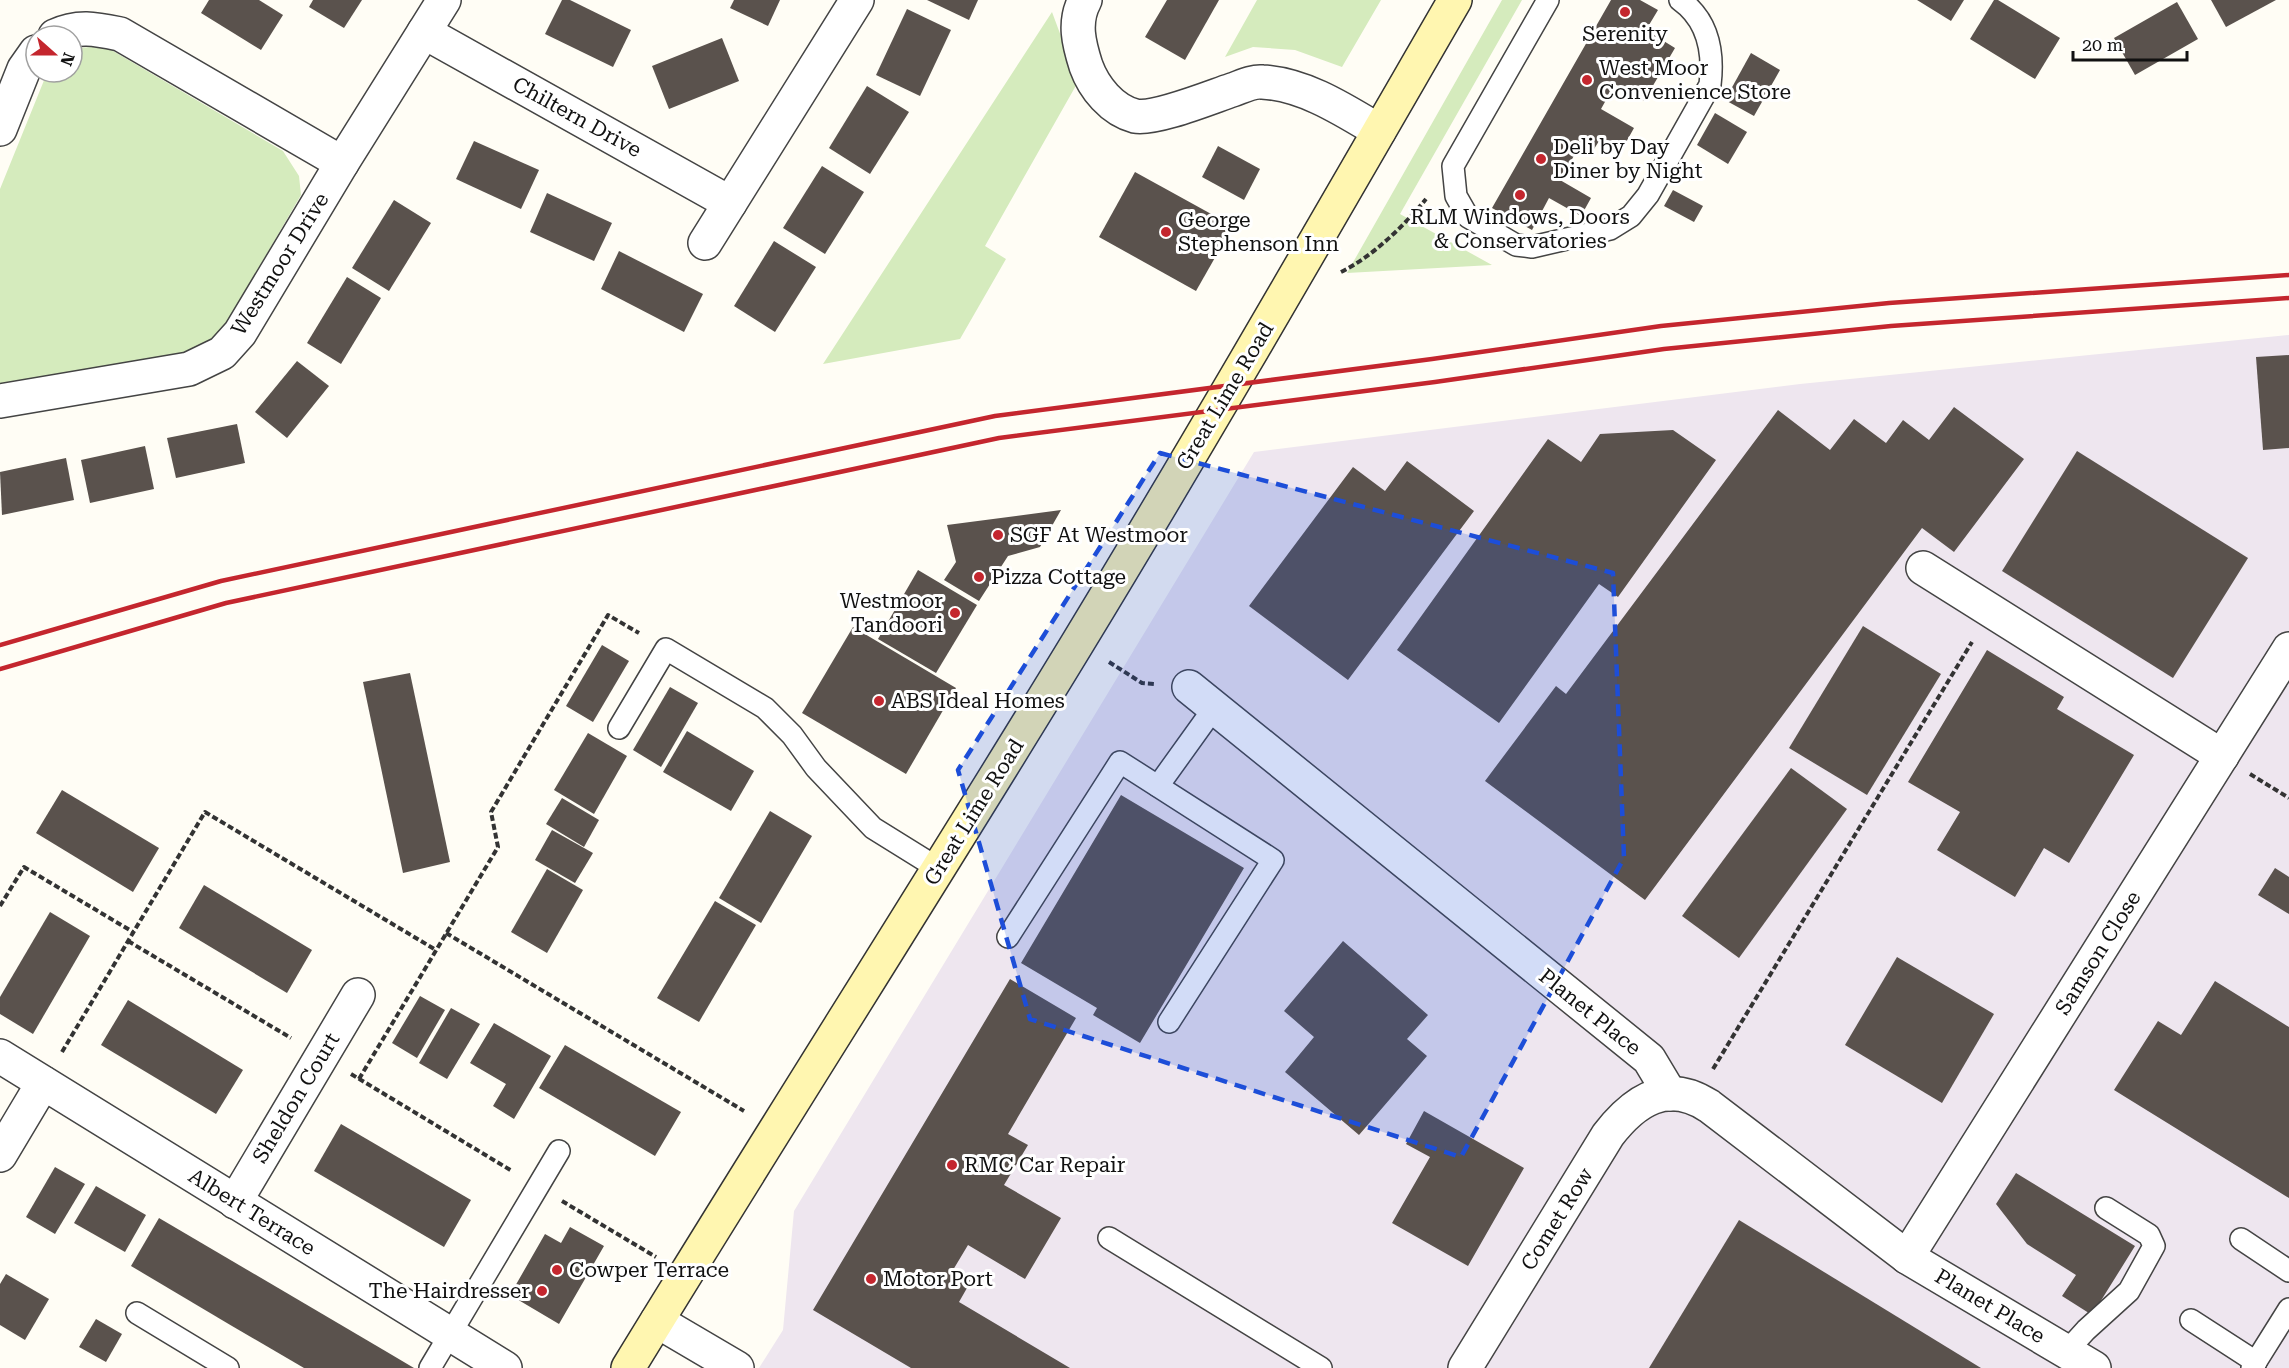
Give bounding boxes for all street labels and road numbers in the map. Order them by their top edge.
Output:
street label: Chiltern Drive [509,72,645,162]
street label: Westmoor Drive [227,188,333,340]
street label: Great Lime Road [1171,317,1279,474]
street label: Great Lime Road [919,734,1029,890]
street label: Samson Close [2050,887,2146,1019]
street label: Planet Place [1534,964,1646,1060]
street label: Sheldon Court [248,1028,344,1167]
street label: Comet Row [1516,1163,1598,1275]
street label: Albert Terrace [184,1164,320,1260]
street label: Planet Place [1931,1264,2049,1348]

